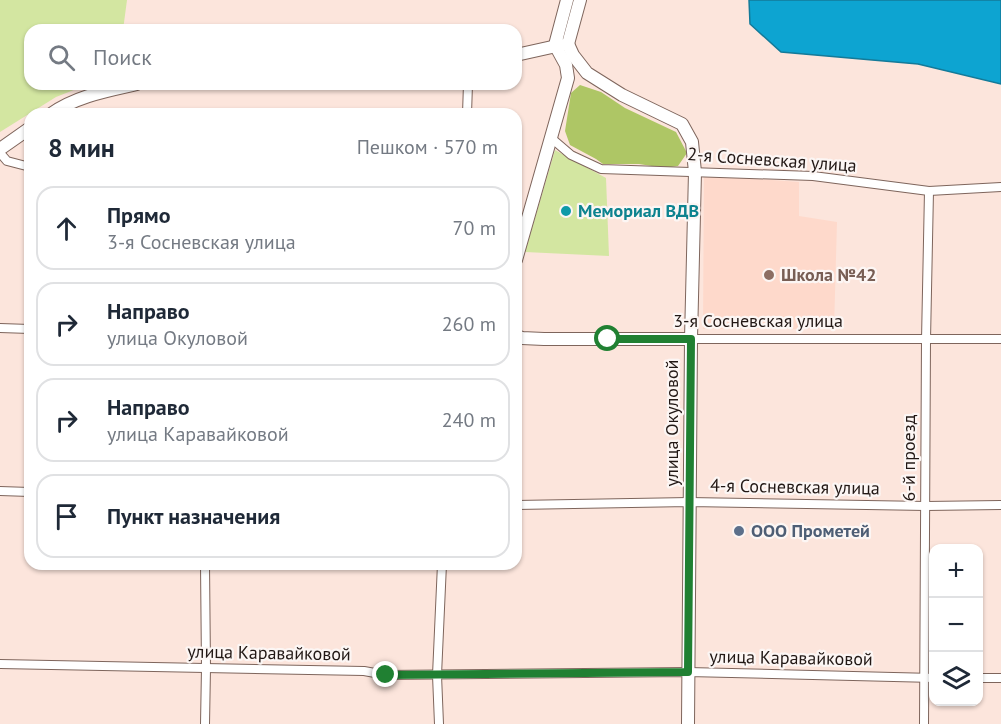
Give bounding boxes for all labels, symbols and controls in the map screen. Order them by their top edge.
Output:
search box [24,24,522,90]
icon: search [45,41,78,74]
text: Поиск [93,43,152,71]
text: 8 мин [48,131,115,164]
text: Пешком · 570 m [357,134,498,160]
street label: 2-я Сосневская улица [687,142,857,177]
place label: Мемориал ВДВ [578,199,699,222]
text: Прямо [107,201,170,229]
marker: Мемориал ВДВ [559,204,573,218]
icon: ahead [50,212,83,245]
text: 70 m [453,215,496,241]
text: 3-я Сосневская улица [107,229,296,255]
place label: Школа №42 [781,263,876,286]
marker: Школа №42 [762,268,776,282]
text: Направо [107,297,190,325]
icon: right [50,308,83,341]
street label: 3-я Сосневская улица [673,309,843,332]
text: 260 m [442,311,496,337]
text: улица Окуловой [107,325,248,351]
route start [594,325,620,351]
street label: улица Окуловой [660,360,683,486]
text: Направо [107,393,190,421]
icon: right [50,404,83,437]
text: 240 m [442,407,496,433]
street label: 6-й проезд [897,414,920,501]
text: улица Каравайковой [107,421,289,447]
street label: 4-я Сосневская улица [710,474,880,499]
icon: arrive [50,500,83,533]
text: Пункт назначения [107,502,280,530]
place label: ООО Прометей [751,519,870,542]
marker: ООО Прометей [732,524,746,538]
map controls [929,544,983,706]
button: + [929,544,983,598]
button: − [929,598,983,652]
street label: улица Каравайковой [187,640,351,665]
street label: улица Каравайковой [709,645,873,670]
button: layers [929,652,983,706]
route end [372,661,398,687]

